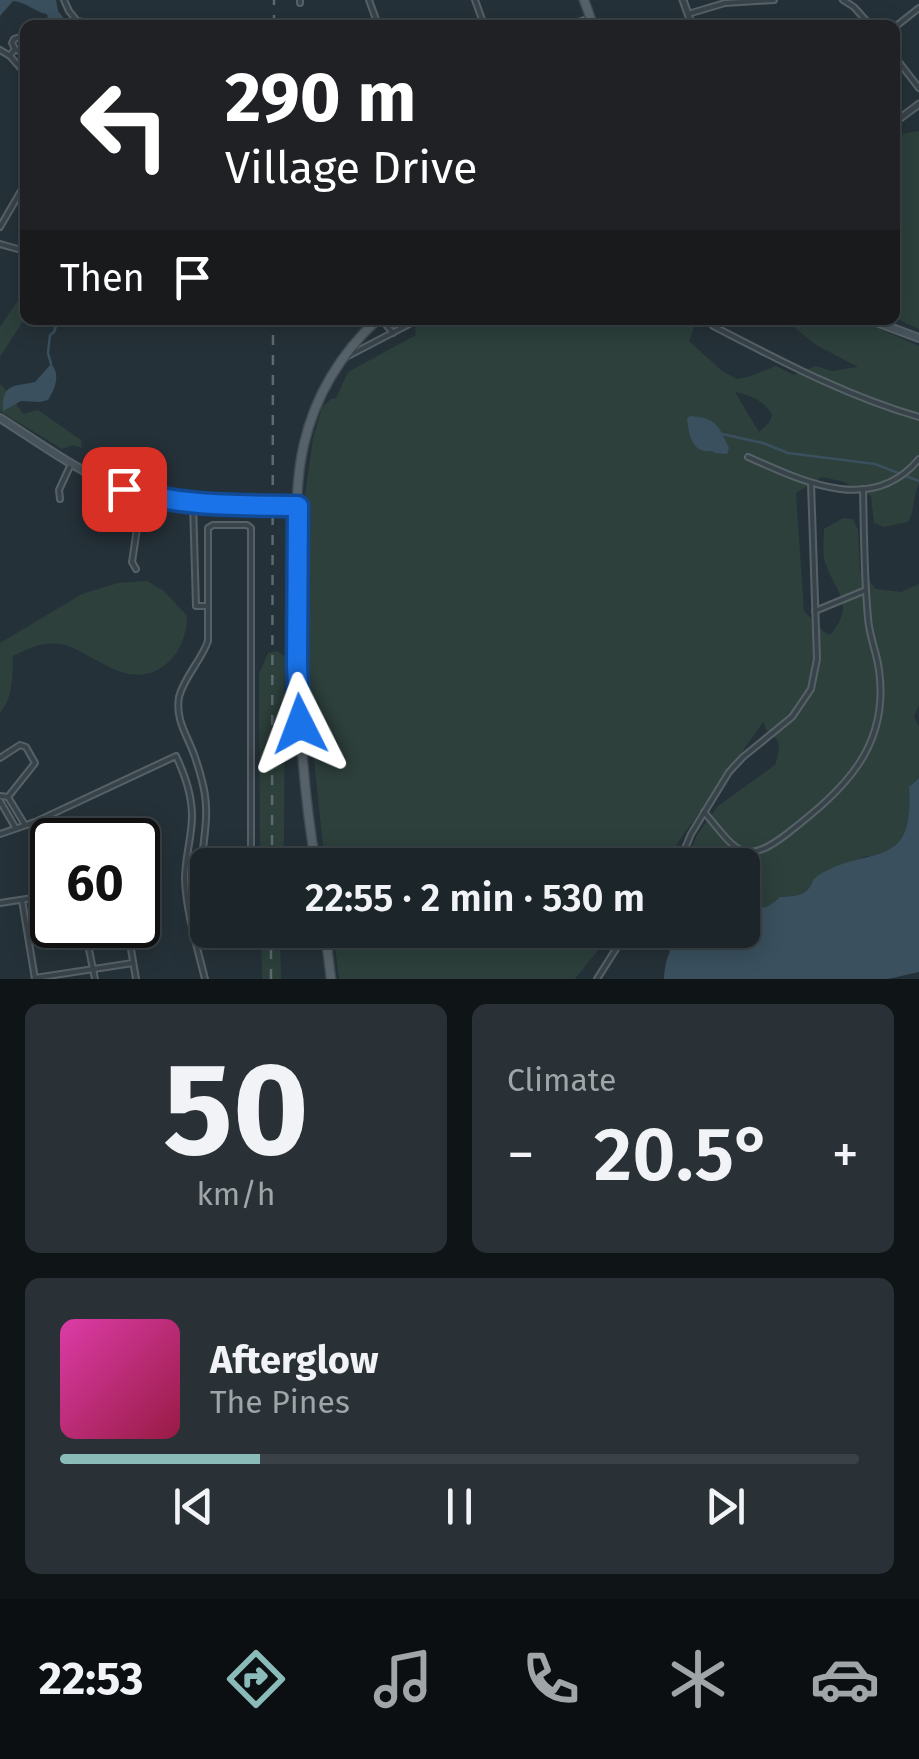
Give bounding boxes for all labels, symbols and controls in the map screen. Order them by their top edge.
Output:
text: 290 m [225,56,416,140]
icon: left [60,60,190,190]
text: Village Drive [225,141,478,195]
icon: arrive [165,250,220,305]
text: Then [60,255,145,301]
pin [82,447,167,532]
icon: arrive [97,462,152,517]
position arrow [248,672,352,776]
speed limit sign: 60 [30,818,160,948]
text: 22:55 · 2 min · 530 m [305,875,645,921]
text: 50 [163,1032,309,1188]
text: Climate [507,1061,616,1099]
text: 20.5° [594,1110,772,1200]
text: − [507,1122,535,1188]
text: + [832,1122,859,1188]
text: km/h [196,1175,276,1213]
text: Afterglow [210,1337,378,1383]
text: The Pines [210,1383,350,1421]
icon: previous [166,1479,221,1534]
icon: pause [432,1479,487,1534]
icon: next [698,1479,753,1534]
icon: directions [221,1644,291,1714]
icon: music [368,1644,438,1714]
icon: phone [516,1644,586,1714]
icon: climate [663,1644,733,1714]
icon: car [810,1644,880,1714]
text: 22:53 [39,1652,143,1706]

